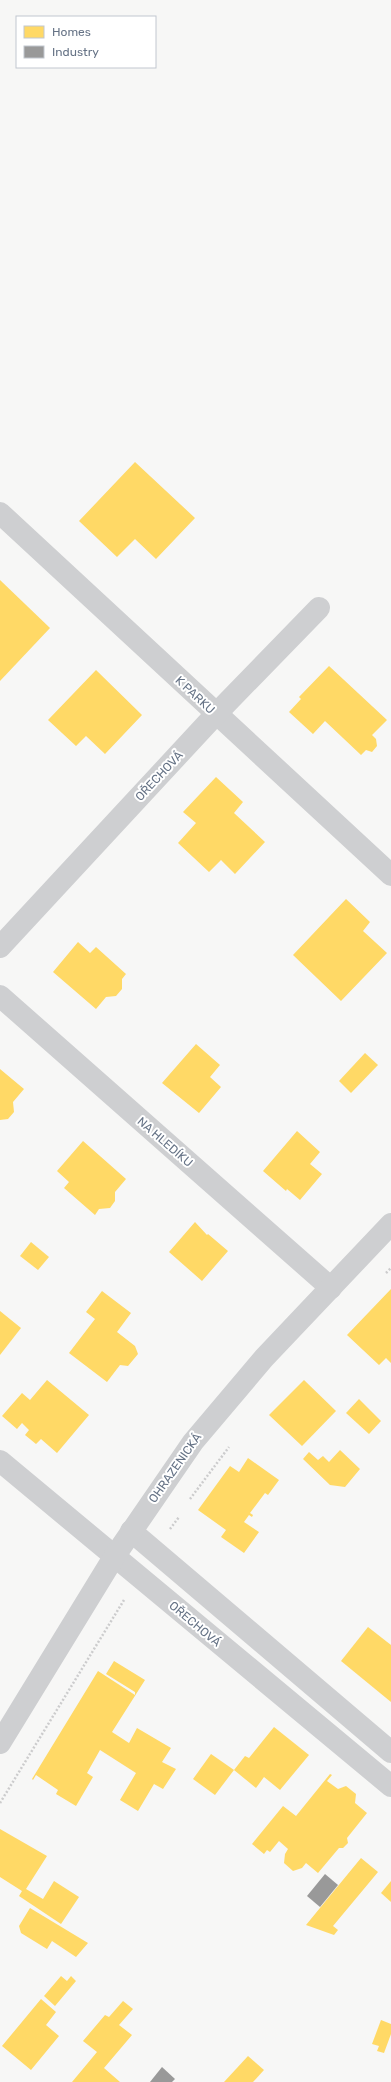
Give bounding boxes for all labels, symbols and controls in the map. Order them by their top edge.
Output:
legend [16,16,156,68]
text: Homes [52,25,91,39]
text: Industry [52,45,99,59]
street label: K PARKU [172,673,218,717]
street label: OŘECHOVÁ [132,748,186,804]
street label: NA HLEDÍKU [134,1114,196,1170]
street label: OHRAZENICKÁ [146,1430,204,1506]
street label: OŘECHOVÁ [166,1598,224,1650]

